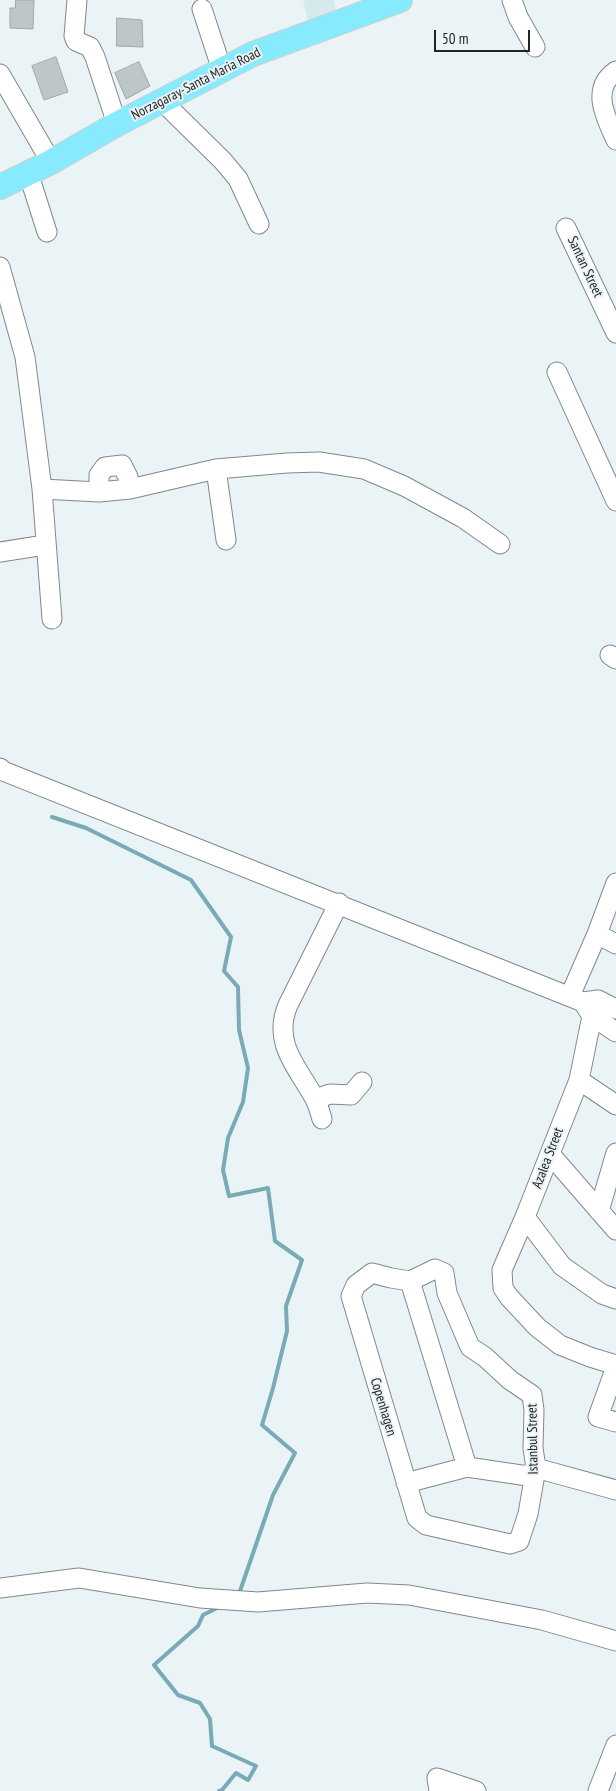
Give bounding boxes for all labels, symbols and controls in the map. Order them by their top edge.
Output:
scale bar [436,20,532,52]
text: 50 m [442,29,468,48]
street label: Norzagaray-Santa Maria Road [129,44,263,124]
street label: Santan Street [564,234,606,300]
street label: Azalea Street [529,1125,567,1191]
street label: Copenhagen [366,1376,400,1438]
street label: Istanbul Street [524,1403,542,1475]

